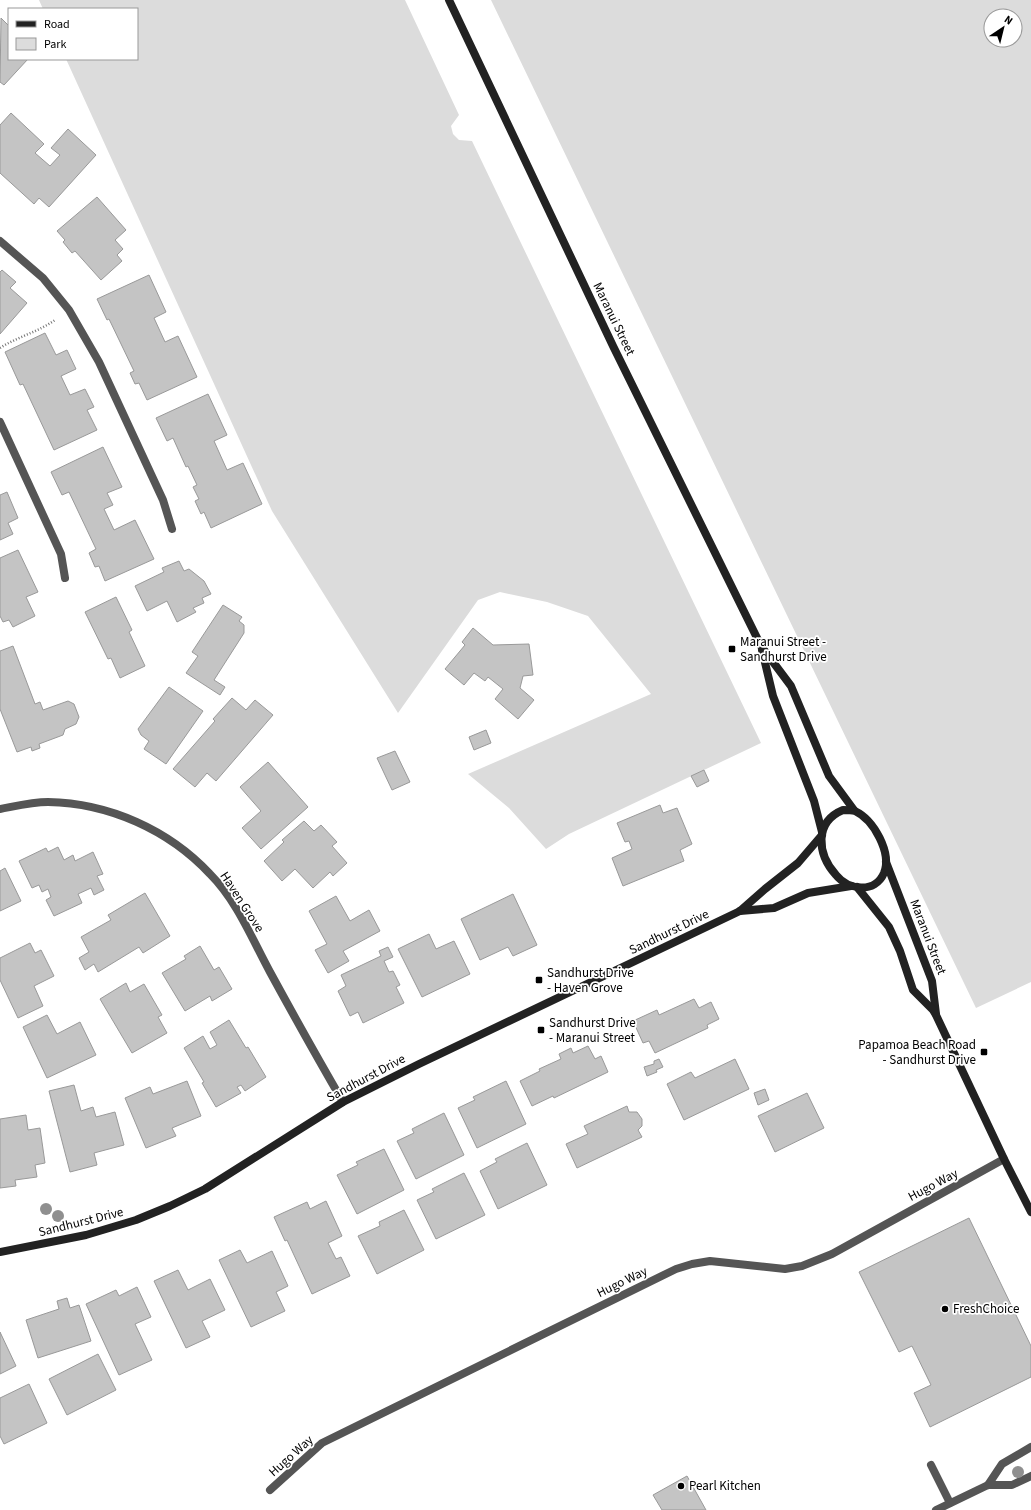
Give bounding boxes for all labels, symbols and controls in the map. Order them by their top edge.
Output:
legend [8,8,138,60]
north arrow [983,8,1023,48]
text: N [1001,12,1016,28]
text: Road [44,16,70,33]
text: Park [44,36,66,53]
street label: Maranui Street [589,279,640,359]
place label: Maranui Street - Sandhurst Drive [740,633,827,666]
marker: Maranui Street - Sandhurst Drive [727,644,737,654]
street label: Haven Grove [216,868,268,936]
street label: Maranui Street [905,897,951,978]
street label: Sandhurst Drive [626,905,712,959]
place label: Sandhurst Drive - Haven Grove [547,964,634,997]
marker: Sandhurst Drive - Haven Grove [534,975,544,985]
place label: Sandhurst Drive - Maranui Street [549,1014,636,1047]
marker: Sandhurst Drive - Maranui Street [536,1025,546,1035]
place label: Papamoa Beach Road - Sandhurst Drive [858,1036,976,1069]
marker: Papamoa Beach Road - Sandhurst Drive [979,1047,989,1057]
street label: Sandhurst Drive [323,1050,409,1106]
street label: Hugo Way [905,1164,961,1206]
street label: Sandhurst Drive [37,1203,125,1241]
street label: Hugo Way [594,1262,650,1302]
place label: FreshChoice [953,1300,1019,1318]
marker: FreshChoice [940,1304,950,1314]
street label: Hugo Way [265,1431,317,1481]
place label: Pearl Kitchen [689,1477,761,1495]
marker: Pearl Kitchen [676,1481,686,1491]

